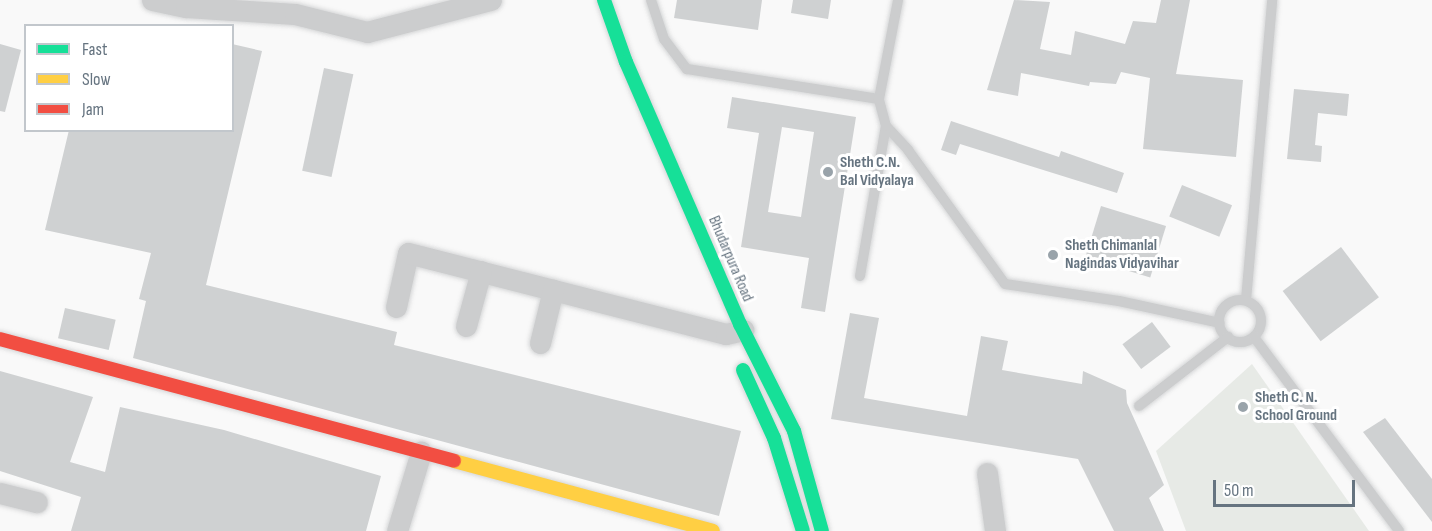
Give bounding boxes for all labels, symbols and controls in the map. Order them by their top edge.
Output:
legend [24,24,234,132]
text: Fast [82,39,107,60]
text: Slow [82,69,111,90]
text: Jam [82,99,104,120]
place label: Sheth C.N. Bal Vidyalaya [840,153,914,191]
marker: Sheth C.N. Bal Vidyalaya [821,165,835,179]
street label: Bhudarpura Road [703,213,757,305]
place label: Sheth Chimanlal Nagindas Vidyavihar [1065,236,1179,274]
marker: Sheth Chimanlal Nagindas Vidyavihar [1046,248,1060,262]
place label: Sheth C. N. School Ground [1255,388,1337,426]
marker: Sheth C. N. School Ground [1236,400,1250,414]
scale bar [1216,468,1358,506]
text: 50 m [1224,480,1254,501]

